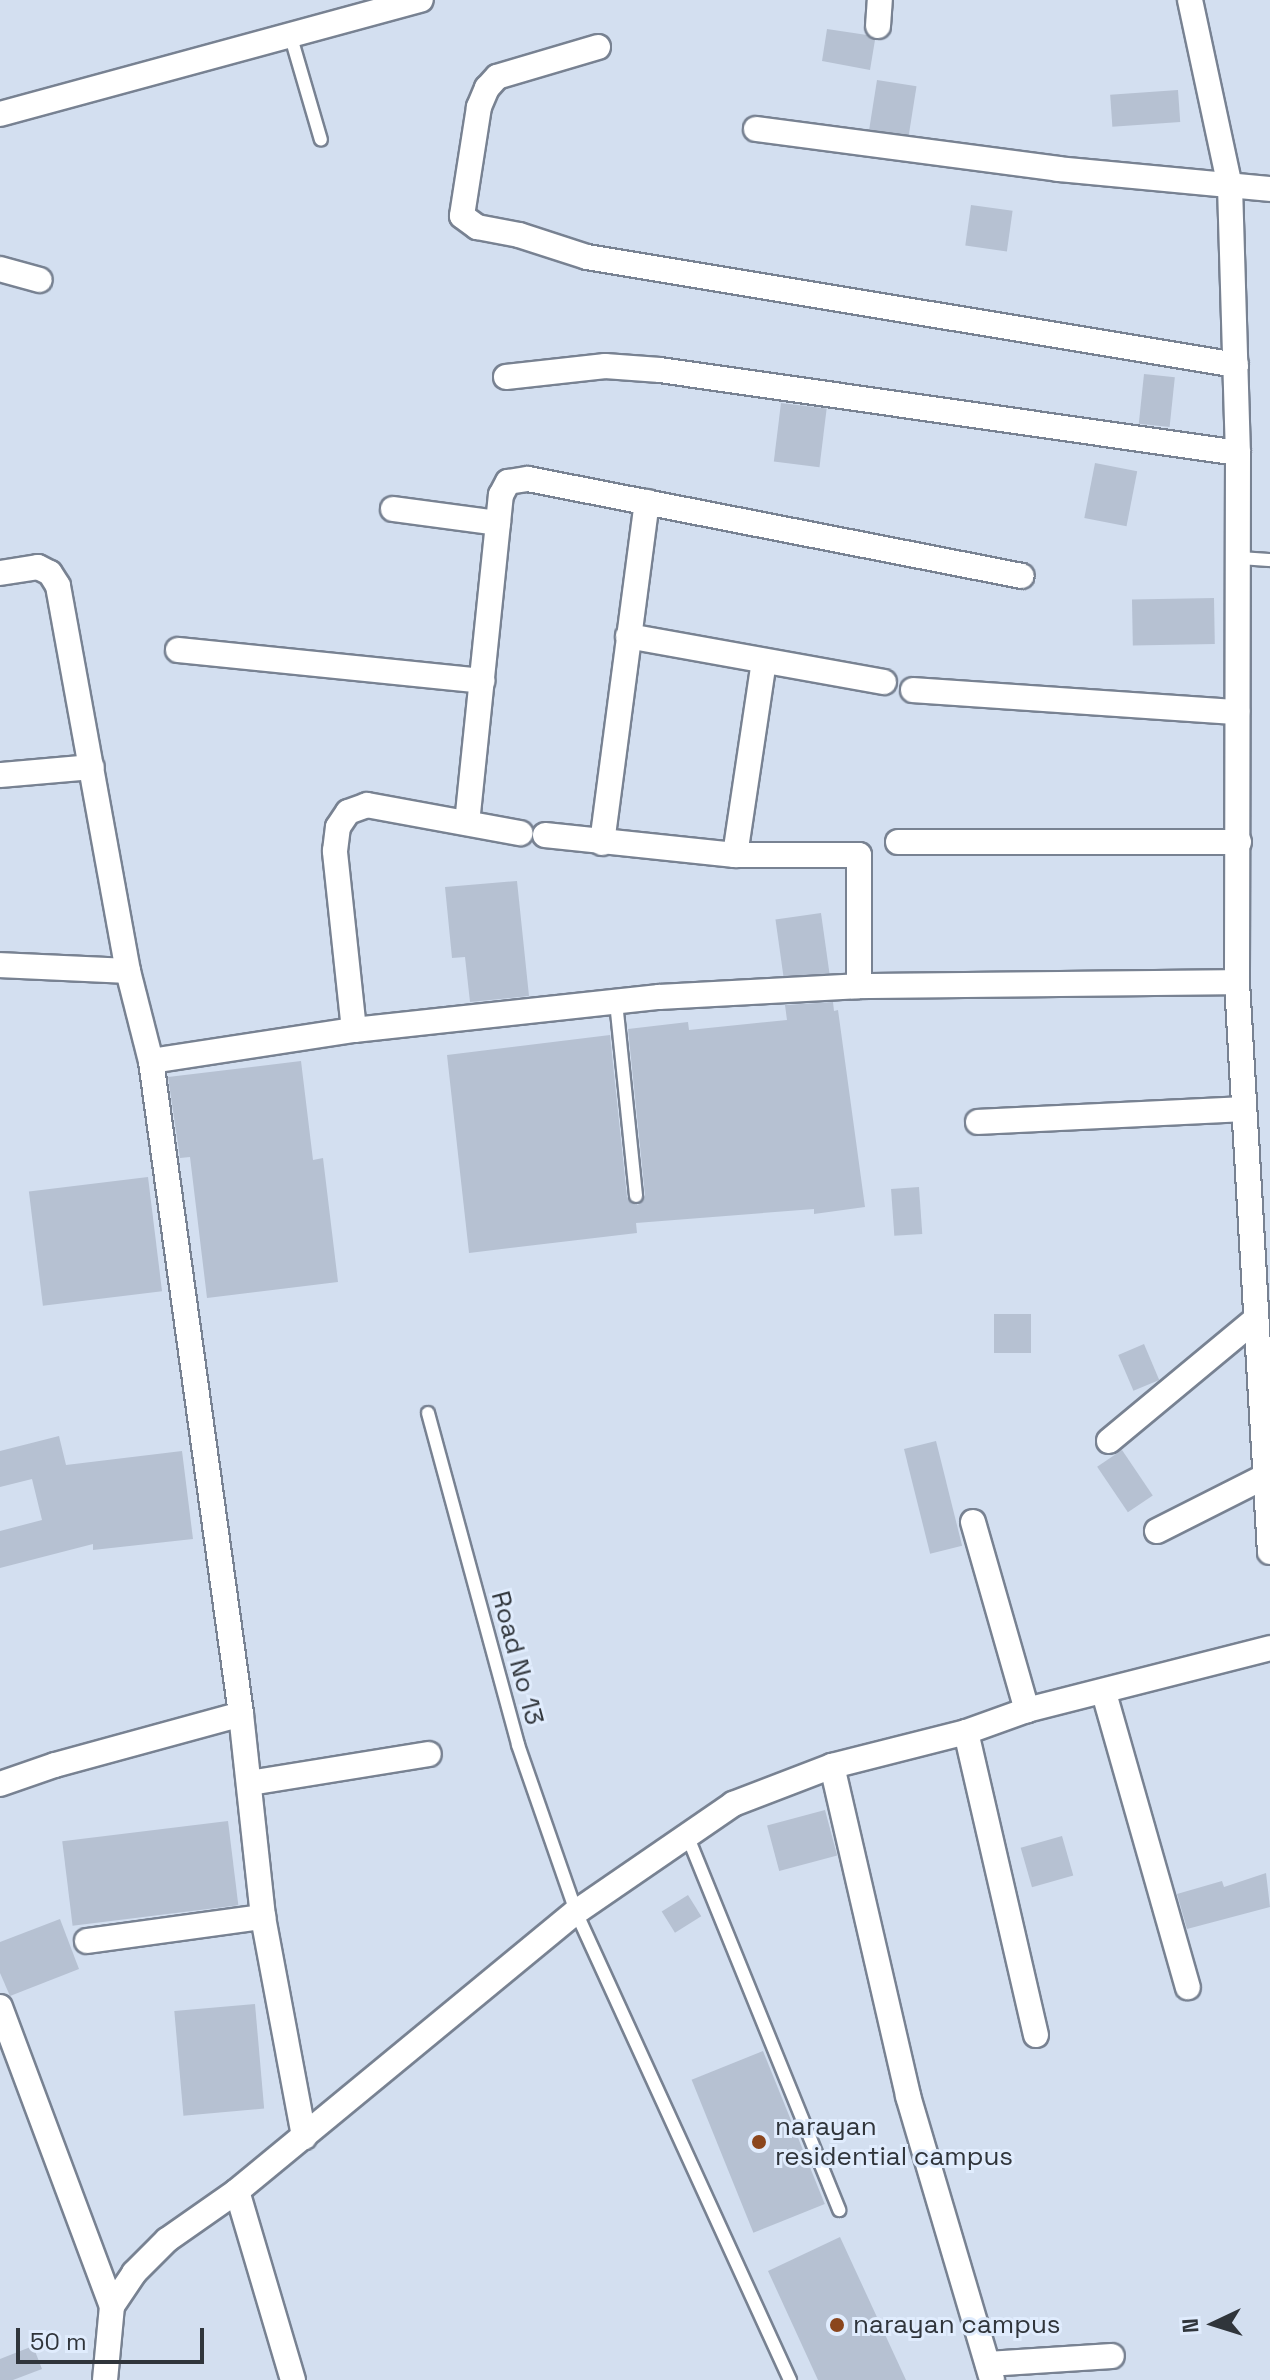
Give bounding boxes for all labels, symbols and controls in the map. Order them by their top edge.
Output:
street label: Road No 13 [484,1588,550,1728]
place label: narayan residential campus [775,2111,1013,2172]
marker: narayan residential campus [750,2133,768,2151]
north arrow [1174,2284,1254,2364]
place label: narayan campus [853,2309,1061,2341]
scale bar [20,2312,208,2362]
marker: narayan campus [828,2316,846,2334]
text: N [1176,2317,1205,2334]
text: 50 m [30,2326,87,2357]

